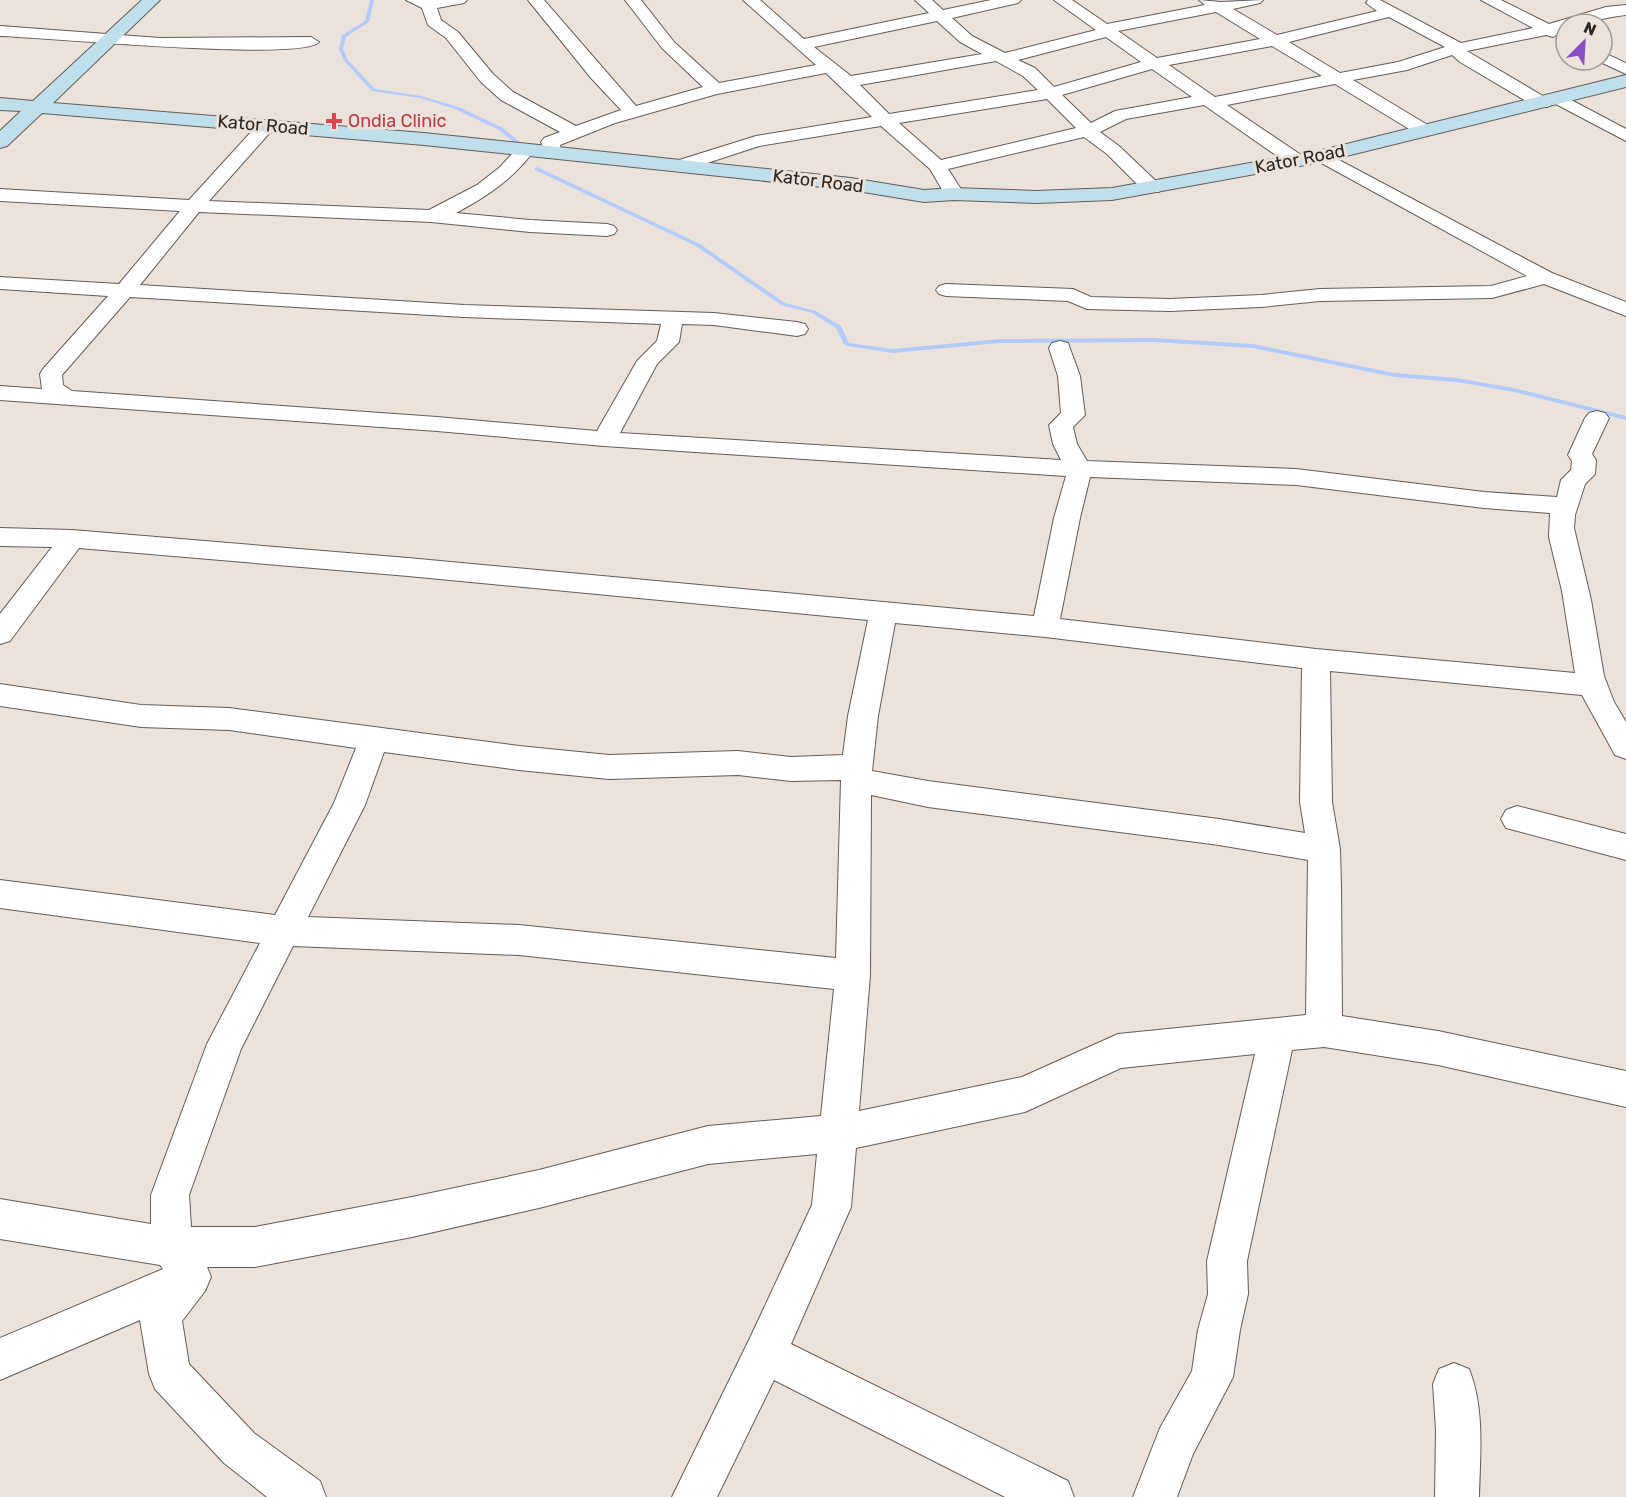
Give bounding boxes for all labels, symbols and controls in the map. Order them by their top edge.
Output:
north arrow [1554,12,1614,72]
text: N [1581,18,1599,40]
street label: Kator Road [217,110,309,140]
place label: Ondia Clinic [348,110,446,132]
marker: Ondia Clinic [325,112,343,130]
street label: Kator Road [1253,139,1347,179]
street label: Kator Road [771,165,865,197]

